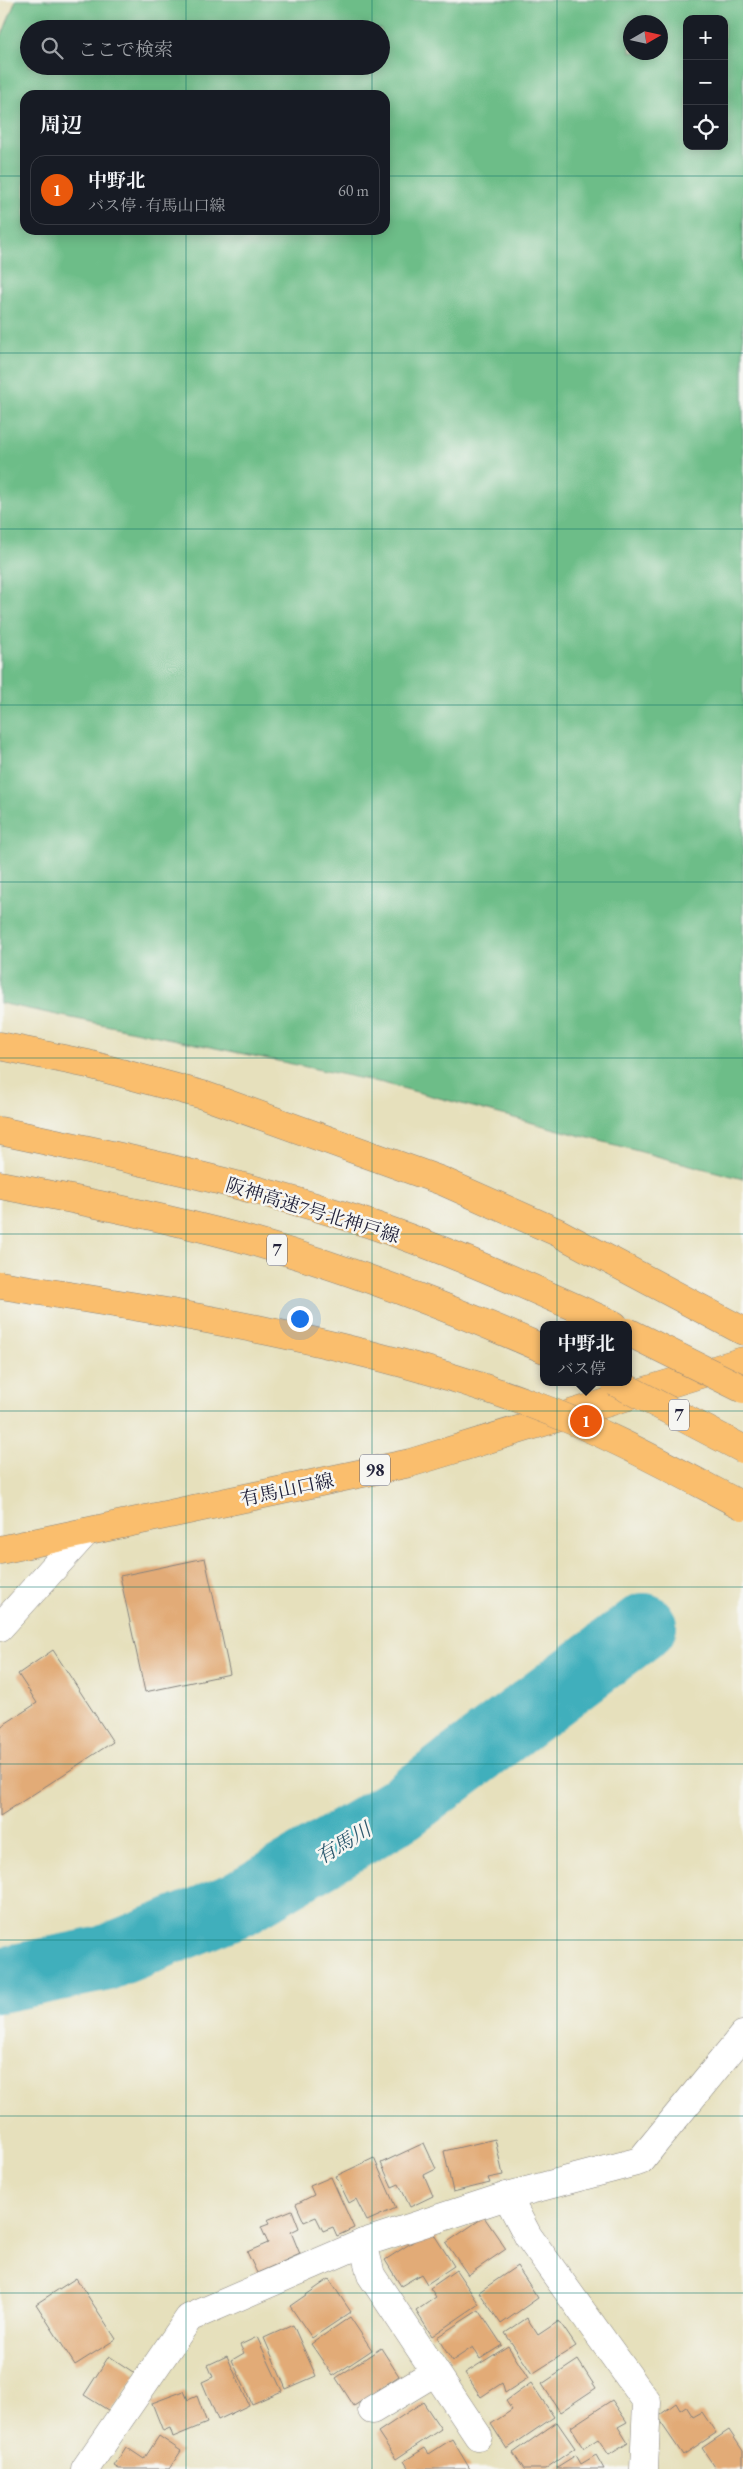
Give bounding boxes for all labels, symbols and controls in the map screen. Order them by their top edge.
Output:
north arrow [623,15,668,60]
map controls [683,15,728,150]
button: + [683,15,728,60]
search box [20,20,390,75]
icon: search [38,34,66,62]
text: ここで検索 [78,37,173,62]
button: − [683,60,728,105]
button: locate [683,105,728,150]
text: 周辺 [40,111,82,138]
text: 中野北 [88,168,145,193]
text: 1 [53,180,61,201]
text: 60 m [338,180,369,201]
text: バス停 · 有馬山口線 [88,195,226,216]
street label: 阪神高速7号北神戸線 [223,1172,403,1249]
road number: 7 [267,1234,287,1266]
your location [287,1306,313,1332]
popup [540,1321,632,1386]
text: 中野北 [557,1331,615,1356]
text: バス停 [557,1358,606,1379]
road number: 7 [669,1400,689,1430]
pin: 1 [570,1402,602,1440]
road number: 98 [360,1454,390,1486]
street label: 有馬山口線 [238,1467,336,1512]
water label: 有馬川 [311,1815,377,1870]

